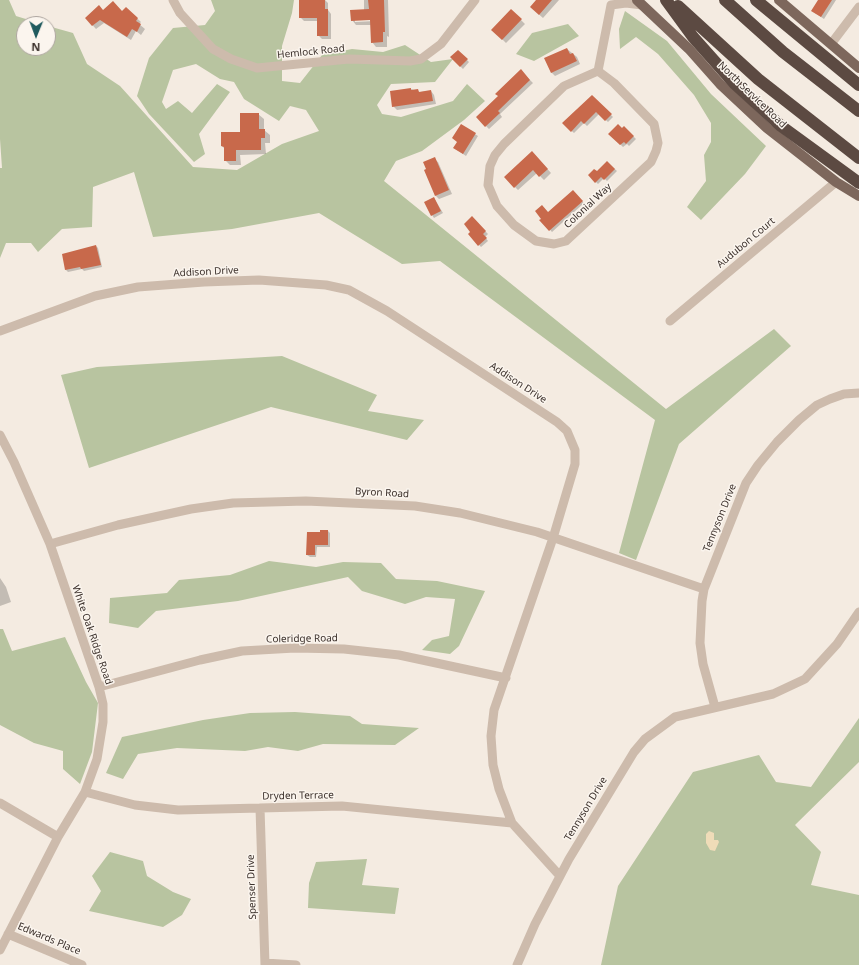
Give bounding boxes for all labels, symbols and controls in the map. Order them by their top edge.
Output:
north arrow [16,16,56,56]
text: N [31,40,40,55]
street label: Hemlock Road [277,42,345,62]
street label: North Service Road [715,59,789,131]
street label: Colonial Way [562,181,614,231]
street label: Audubon Court [715,215,777,271]
street label: Addison Drive [173,264,239,280]
street label: Addison Drive [487,360,549,406]
street label: Tennyson Drive [701,482,739,554]
street label: Byron Road [355,486,409,500]
street label: White Oak Ridge Road [69,584,115,686]
street label: Coleridge Road [266,632,338,646]
street label: Tennyson Drive [562,775,610,843]
street label: Dryden Terrace [262,789,334,803]
street label: Spenser Drive [245,854,259,920]
street label: Edwards Place [16,920,82,958]

